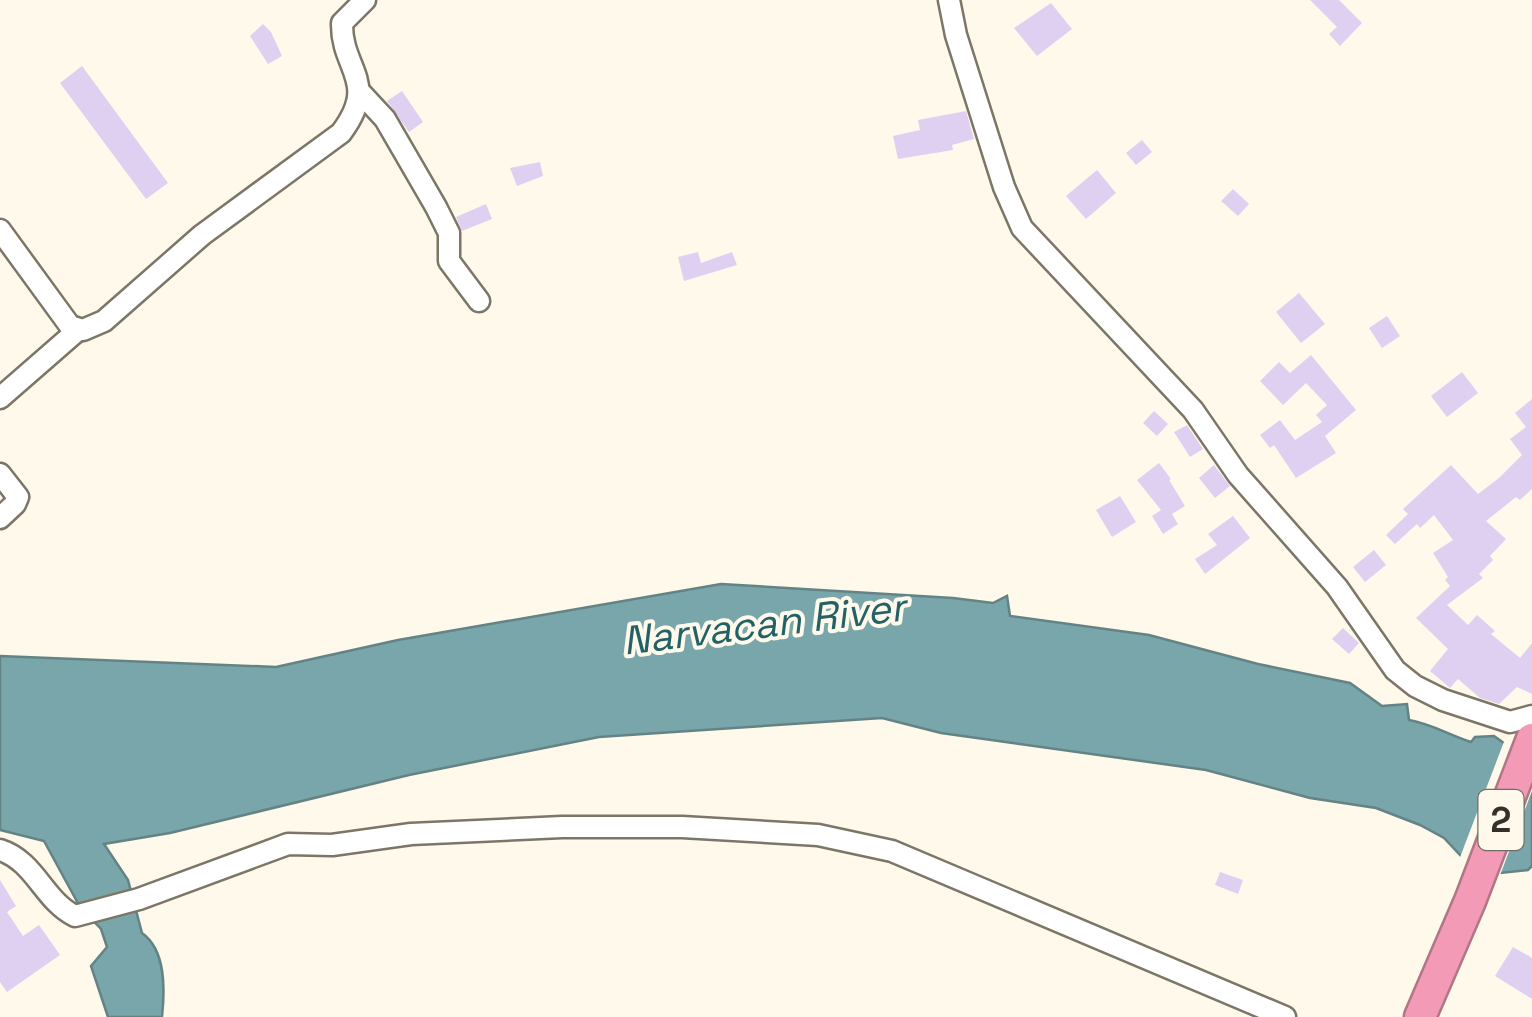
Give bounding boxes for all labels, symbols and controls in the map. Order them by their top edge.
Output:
water label: Narvacan River [620,581,912,667]
road number: 2 [1478,790,1524,850]

